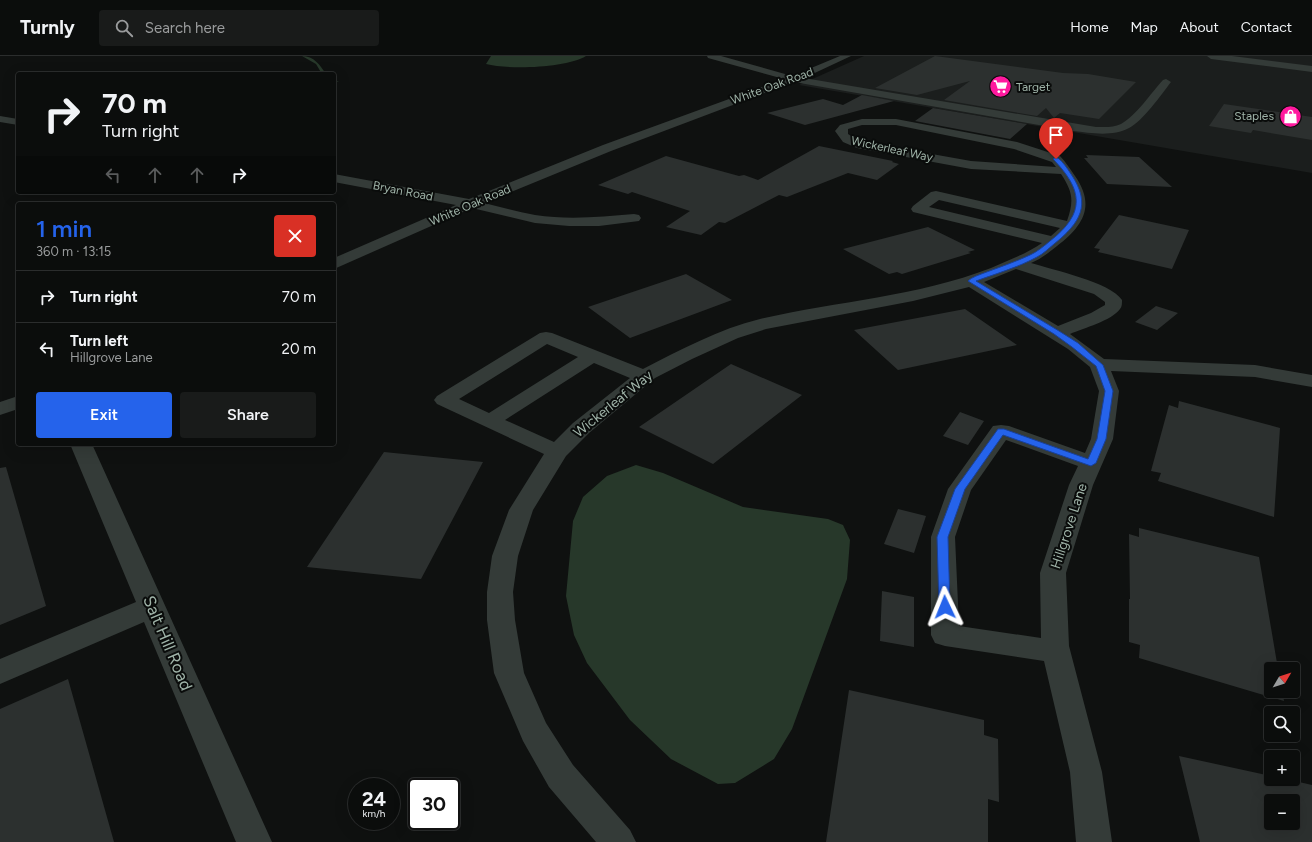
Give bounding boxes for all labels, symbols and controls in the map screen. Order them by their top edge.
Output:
search box [99,10,379,46]
text: Turnly [20,16,75,39]
icon: search [113,17,135,39]
text: Search here [145,19,225,37]
text: Home [1070,19,1109,36]
text: Map [1131,19,1158,36]
text: About [1180,19,1219,36]
text: Contact [1241,19,1292,36]
street label: White Oak Road [729,65,815,107]
supermarket icon: Target [988,74,1014,100]
place label: Target [1016,80,1051,94]
text: 70 m [102,86,167,120]
icon: right [36,88,88,140]
shop icon: Staples [1277,103,1303,129]
place label: Staples [1234,109,1274,123]
pin [1039,118,1073,159]
text: Turn right [102,120,179,142]
icon: arrive [1045,124,1067,146]
street label: Wickerleaf Way [850,134,935,165]
icon: left [102,164,124,186]
icon: ahead [144,164,166,186]
icon: ahead [186,164,208,186]
icon: right [228,164,250,186]
street label: Bryan Road [372,178,434,204]
street label: White Oak Road [427,182,513,228]
text: 1 min [36,214,92,243]
button: close [274,215,316,257]
text: 360 m · 13:15 [36,244,111,259]
icon: right [36,286,58,308]
text: Turn right [70,288,138,306]
text: 70 m [282,288,316,306]
text: Turn left [70,332,128,350]
icon: left [36,338,58,360]
text: 20 m [282,340,316,358]
text: Hillgrove Lane [70,350,153,365]
street label: Wickerleaf Way [570,366,657,441]
button: Exit [36,392,172,438]
button: Share [180,392,316,438]
street label: Hillgrove Lane [1047,481,1091,571]
position arrow [924,586,966,628]
street label: Salt Hill Road [139,593,197,693]
north arrow [1264,662,1300,698]
map controls [1264,662,1300,830]
button: search [1264,706,1300,742]
button: + [1264,750,1300,786]
speed limit sign: 30 [408,778,460,830]
text: 24 [362,787,386,811]
button: − [1264,794,1300,830]
text: km/h [363,807,385,820]

